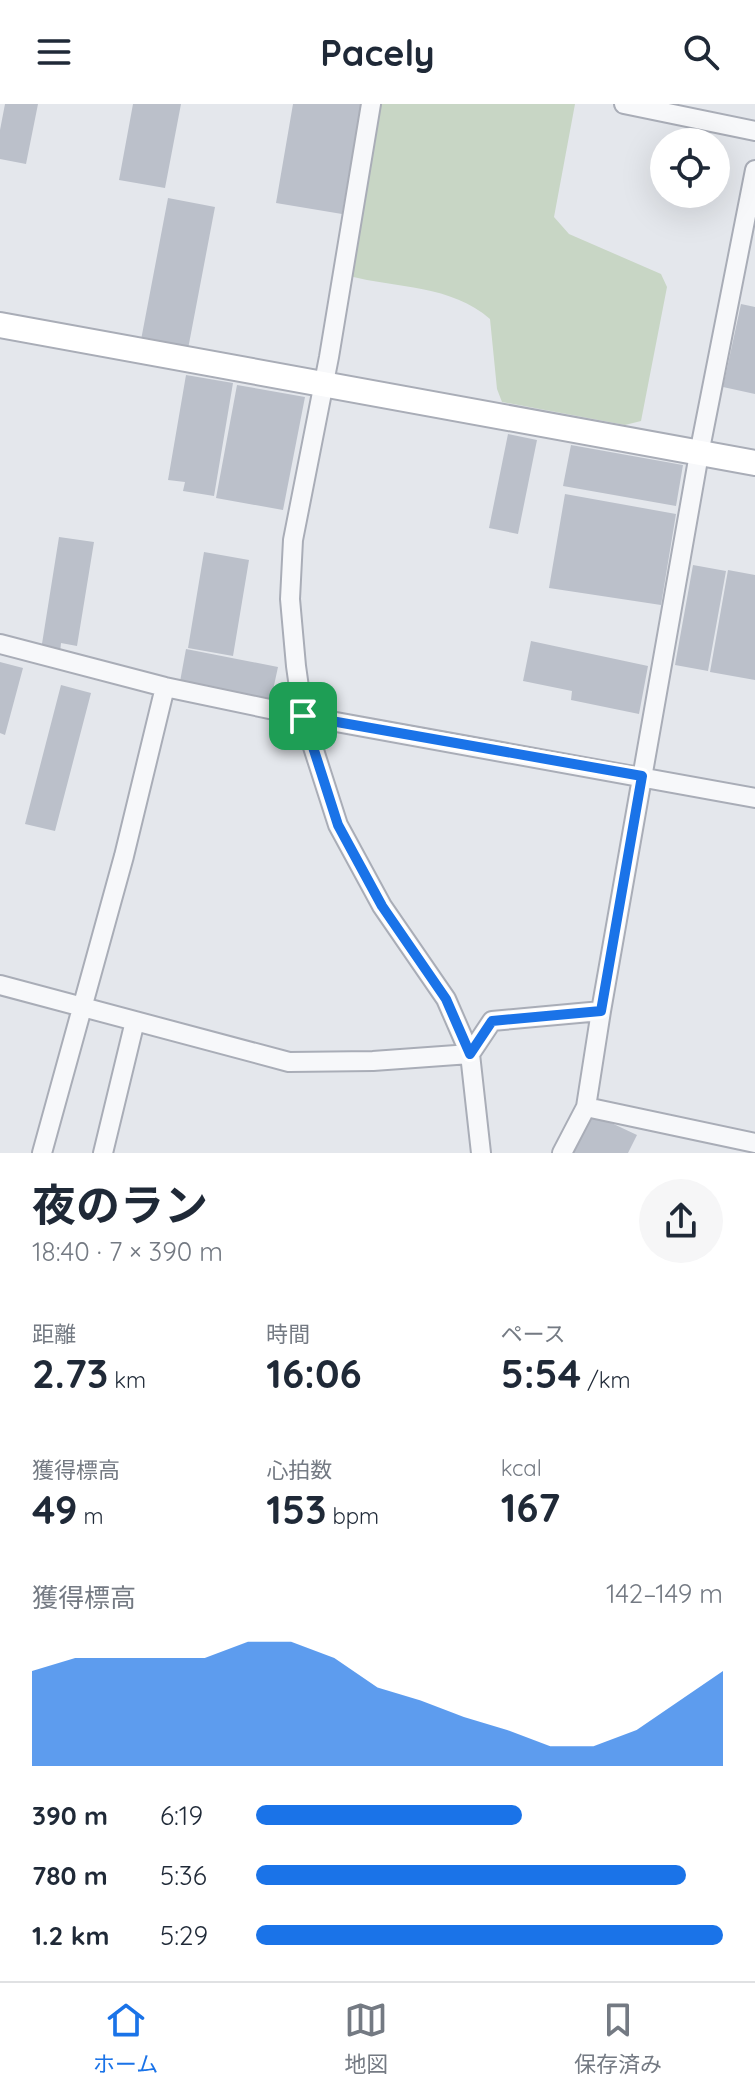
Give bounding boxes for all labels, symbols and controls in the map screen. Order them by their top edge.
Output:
icon: menu [32,30,76,74]
text: Pacely [320,30,435,75]
icon: search [679,30,723,74]
map controls [650,128,730,208]
button: locate [650,128,730,208]
pin [269,682,337,750]
icon: arrive [281,694,325,738]
text: 夜のラン [32,1177,208,1232]
button: share [639,1179,723,1263]
text: 18:40 · 7 × 390 m [32,1235,223,1268]
text: 距離 [32,1320,76,1348]
text: 時間 [266,1320,310,1348]
text: ペース [501,1320,566,1348]
text: 2.73 [32,1348,108,1398]
text: 16:06 [266,1348,362,1398]
text: 5:54 [501,1348,581,1398]
text: km [108,1366,146,1394]
text: /km [581,1366,631,1394]
text: kcal [501,1454,542,1482]
text: 獲得標高 [32,1456,120,1484]
text: 心拍数 [266,1456,332,1484]
text: 167 [501,1482,560,1532]
text: 49 [32,1484,77,1534]
text: 153 [266,1484,326,1534]
text: m [77,1502,104,1530]
text: bpm [326,1502,379,1530]
text: 142–149 m [606,1577,723,1610]
text: 獲得標高 [32,1581,136,1614]
text: 390 m [32,1799,108,1832]
text: 6:19 [160,1799,203,1832]
text: 780 m [32,1859,108,1892]
text: 5:36 [160,1859,207,1892]
text: 1.2 km [32,1919,109,1952]
text: 5:29 [160,1919,208,1952]
tab: ホーム [93,1998,158,2078]
tab: 地図 [344,1998,388,2078]
tab: 保存済み [574,1998,662,2078]

